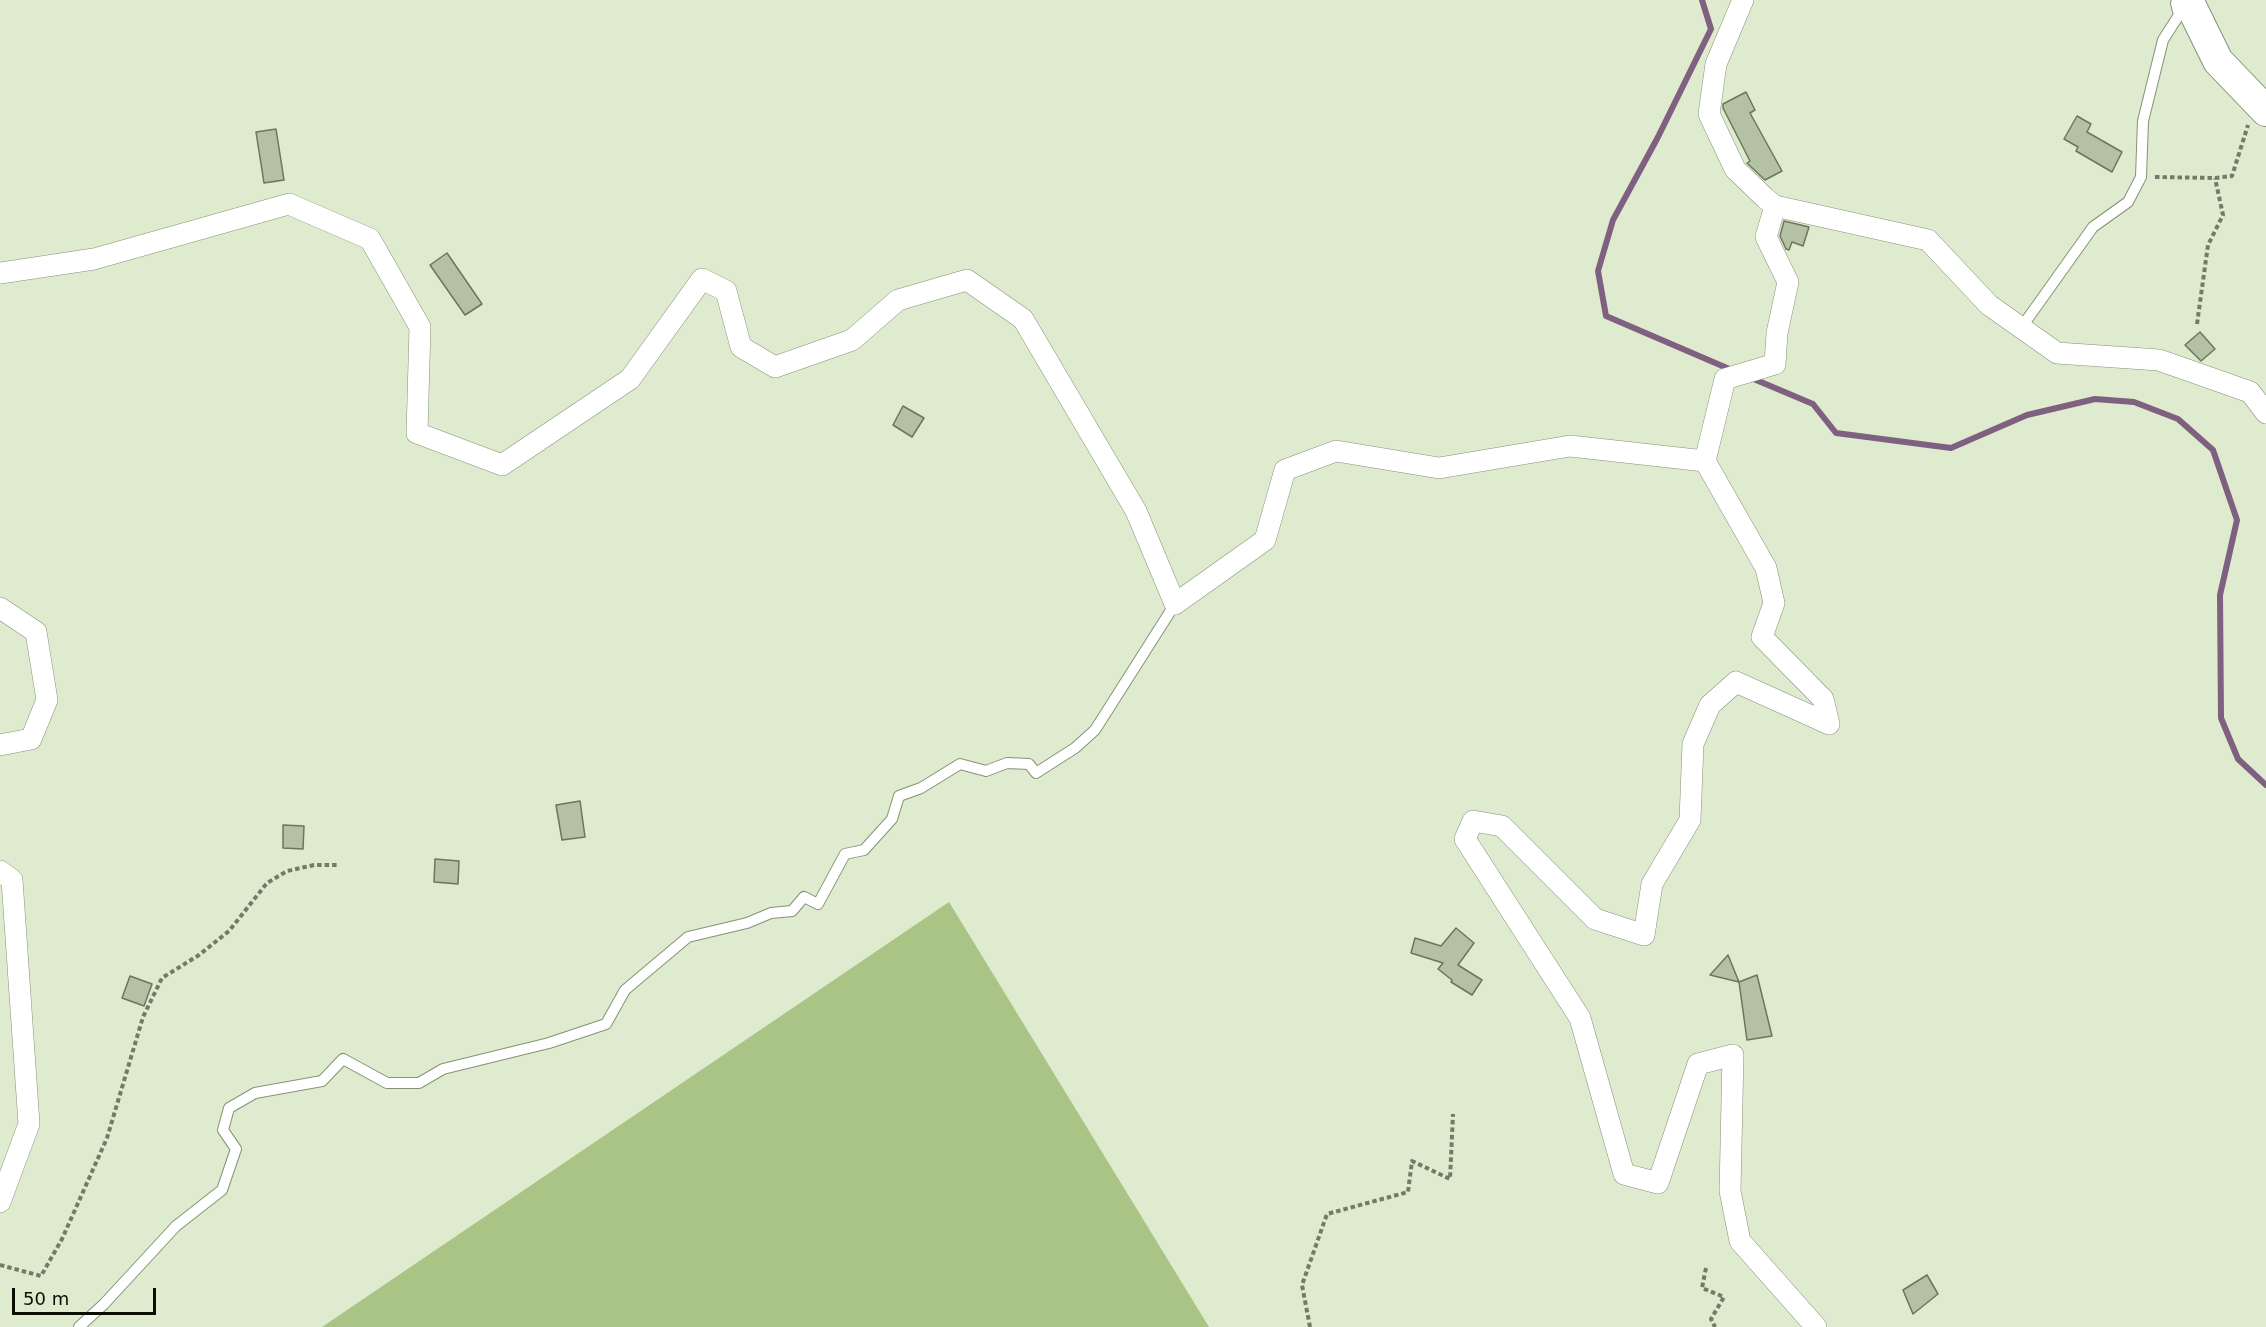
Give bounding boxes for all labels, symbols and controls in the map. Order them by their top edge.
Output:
scale bar [15,1276,159,1314]
text: 50 m [23,1288,69,1309]

